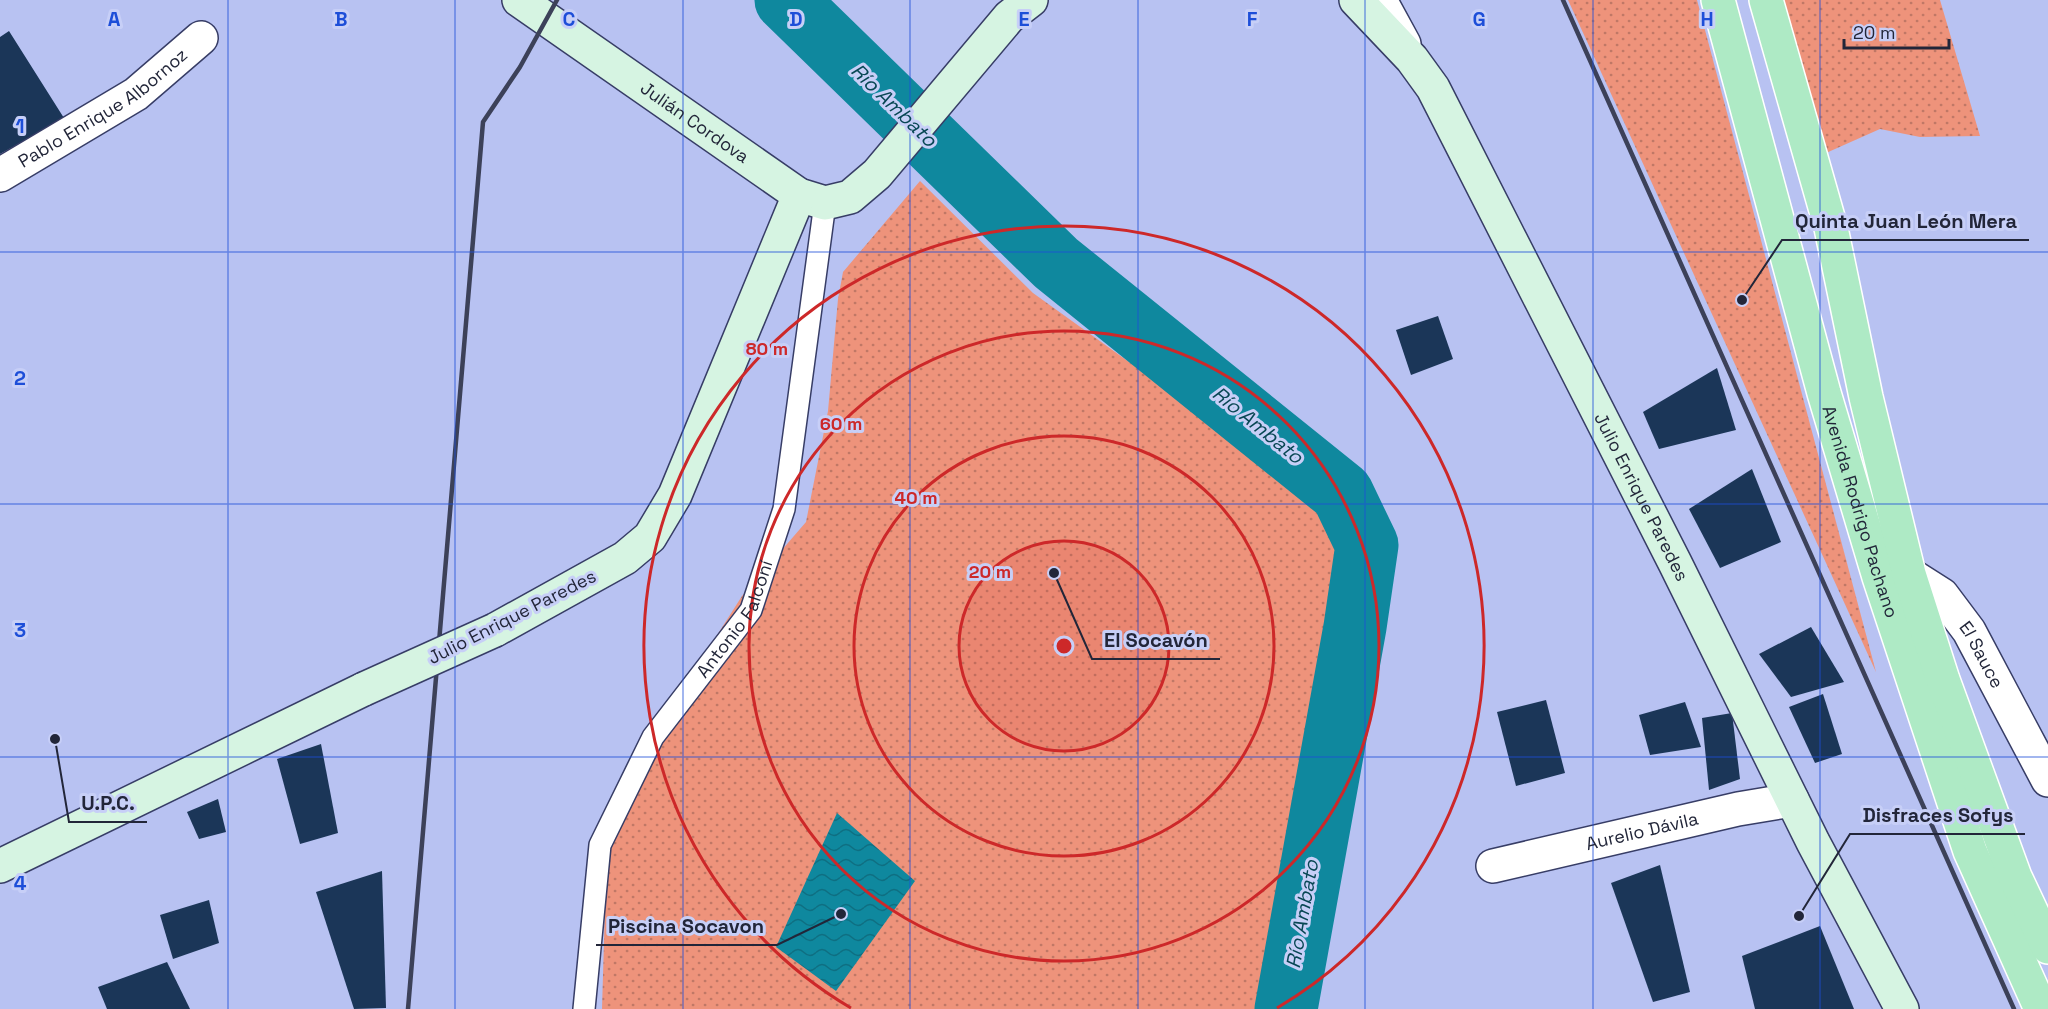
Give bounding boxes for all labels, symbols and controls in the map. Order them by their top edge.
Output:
text: A [108,6,121,32]
text: B [334,6,348,32]
text: C [563,6,576,32]
text: D [789,6,803,32]
text: E [1018,6,1030,32]
text: F [1247,6,1258,32]
text: G [1472,6,1486,32]
text: H [1700,6,1714,32]
scale bar [1844,12,1949,50]
text: 20 m [1853,21,1896,44]
street label: Pablo Enrique Albornoz [14,43,192,173]
water label: Río Ambato [846,58,943,153]
street label: Julián Cordova [636,76,754,168]
text: 1 [15,113,25,139]
callout: Quinta Juan León Mera [1782,202,2029,240]
text: Quinta Juan León Mera [1795,208,2018,234]
text: 80 m [746,337,788,360]
text: 2 [14,365,26,391]
water label: Río Ambato [1207,380,1309,470]
street label: Avenida Rodrigo Pachano [1817,403,1904,621]
street label: Julio Enrique Paredes [1589,409,1694,585]
text: 60 m [820,412,862,435]
text: 40 m [894,486,938,509]
street label: Antonio Falconí [691,557,778,682]
text: 20 m [969,560,1011,583]
street label: Julio Enrique Paredes [424,564,600,669]
street label: El Sauce [1954,616,2009,692]
text: 3 [14,617,26,643]
callout: El Socavón [1092,621,1220,659]
text: El Socavón [1104,627,1208,653]
centre of rings [1054,636,1074,656]
callout: U.P.C. [69,784,147,822]
text: U.P.C. [81,790,135,816]
callout: Disfraces Sofys [1850,796,2025,834]
text: Disfraces Sofys [1862,802,2014,828]
street label: Aurelio Dávila [1583,807,1700,855]
water label: Río Ambato [1280,857,1324,970]
text: 4 [14,870,27,896]
callout: Piscina Socavon [596,907,777,945]
text: Piscina Socavon [608,913,764,939]

